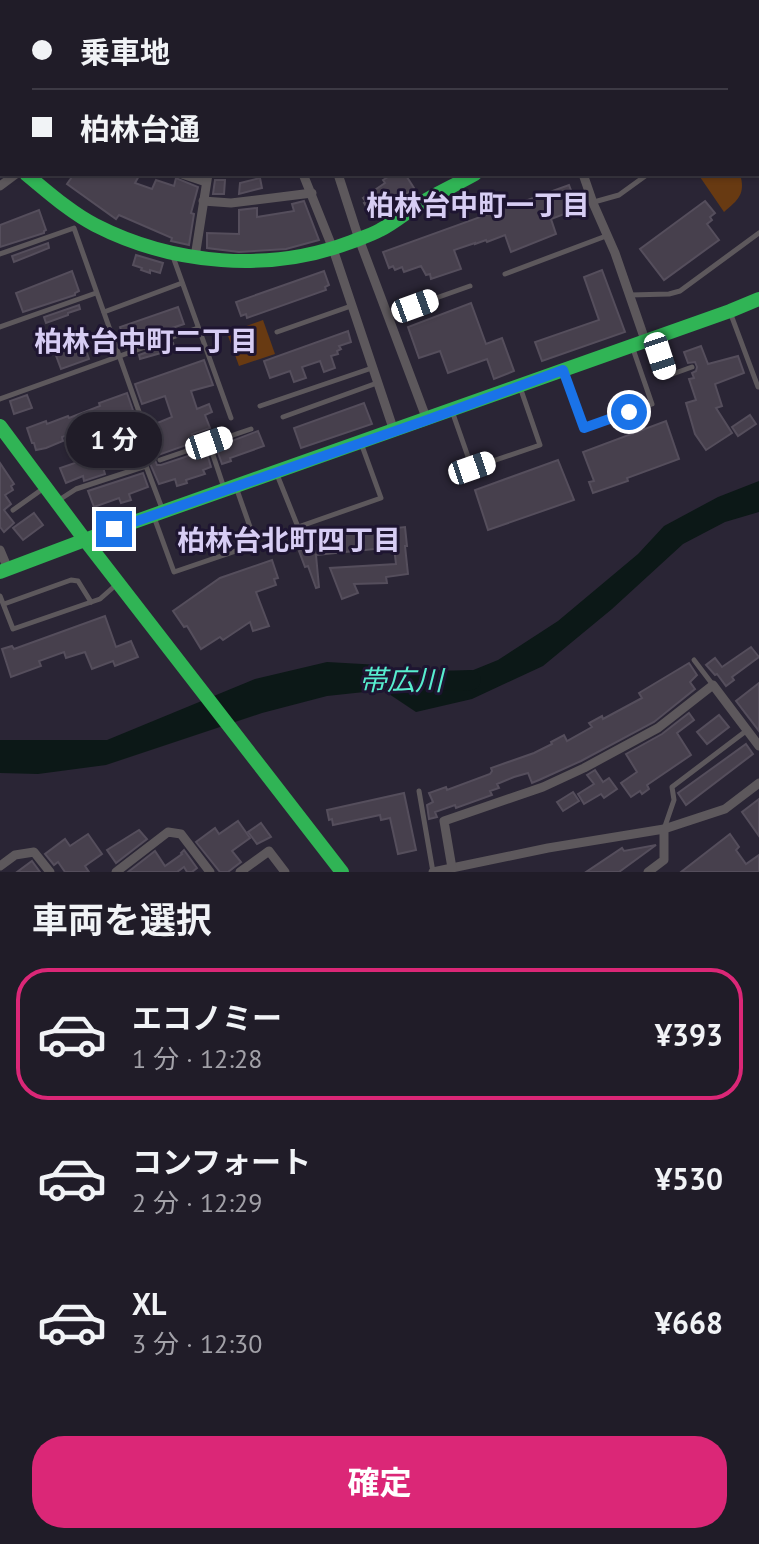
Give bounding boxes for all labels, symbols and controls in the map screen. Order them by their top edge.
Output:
text: 乗車地 [80,32,170,71]
text: 柏林台通 [80,109,200,148]
district label: 柏林台中町一丁目 [366,186,590,223]
car [388,287,442,325]
district label: 柏林台中町二丁目 [34,322,258,359]
car [641,329,679,383]
route start [611,394,647,430]
callout: 1 分 [66,413,162,469]
text: 1 分 [90,423,138,456]
car [182,424,236,462]
car [445,449,499,487]
route end [96,511,132,547]
district label: 柏林台北町四丁目 [177,521,401,558]
water label: 帯広川 [359,661,446,698]
text: 車両を選択 [32,896,212,943]
icon: car [36,998,108,1070]
text: エコノミー [132,998,282,1037]
text: ¥393 [655,1015,723,1054]
text: 1 分 · 12:28 [132,1042,262,1075]
icon: car [36,1142,108,1214]
text: コンフォート [132,1142,311,1181]
text: ¥530 [655,1159,723,1198]
text: 2 分 · 12:29 [132,1186,262,1219]
text: XL [132,1284,166,1323]
icon: car [36,1286,108,1358]
text: ¥668 [655,1303,723,1342]
text: 3 分 · 12:30 [132,1327,262,1360]
button: 確定 [32,1436,727,1528]

